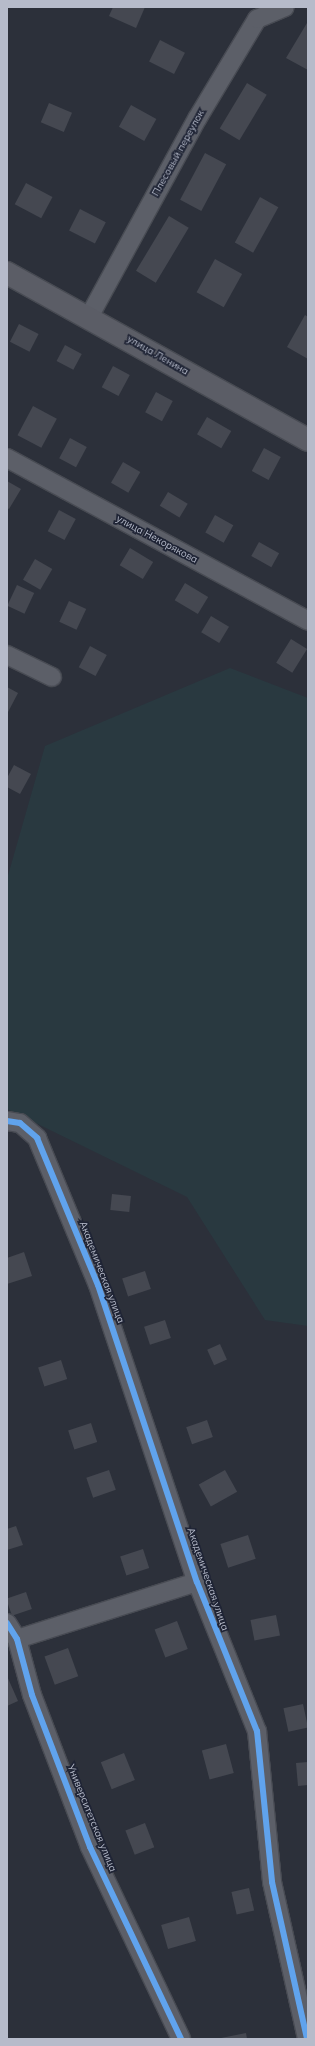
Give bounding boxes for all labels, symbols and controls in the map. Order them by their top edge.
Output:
street label: Плесовый переулок [149,108,207,198]
street label: улица Ленина [125,333,191,377]
street label: улица Некорякова [114,512,200,566]
street label: Академическая улица [77,1219,127,1325]
street label: Академическая улица [185,1526,231,1632]
street label: Университетская улица [65,1763,119,1873]

